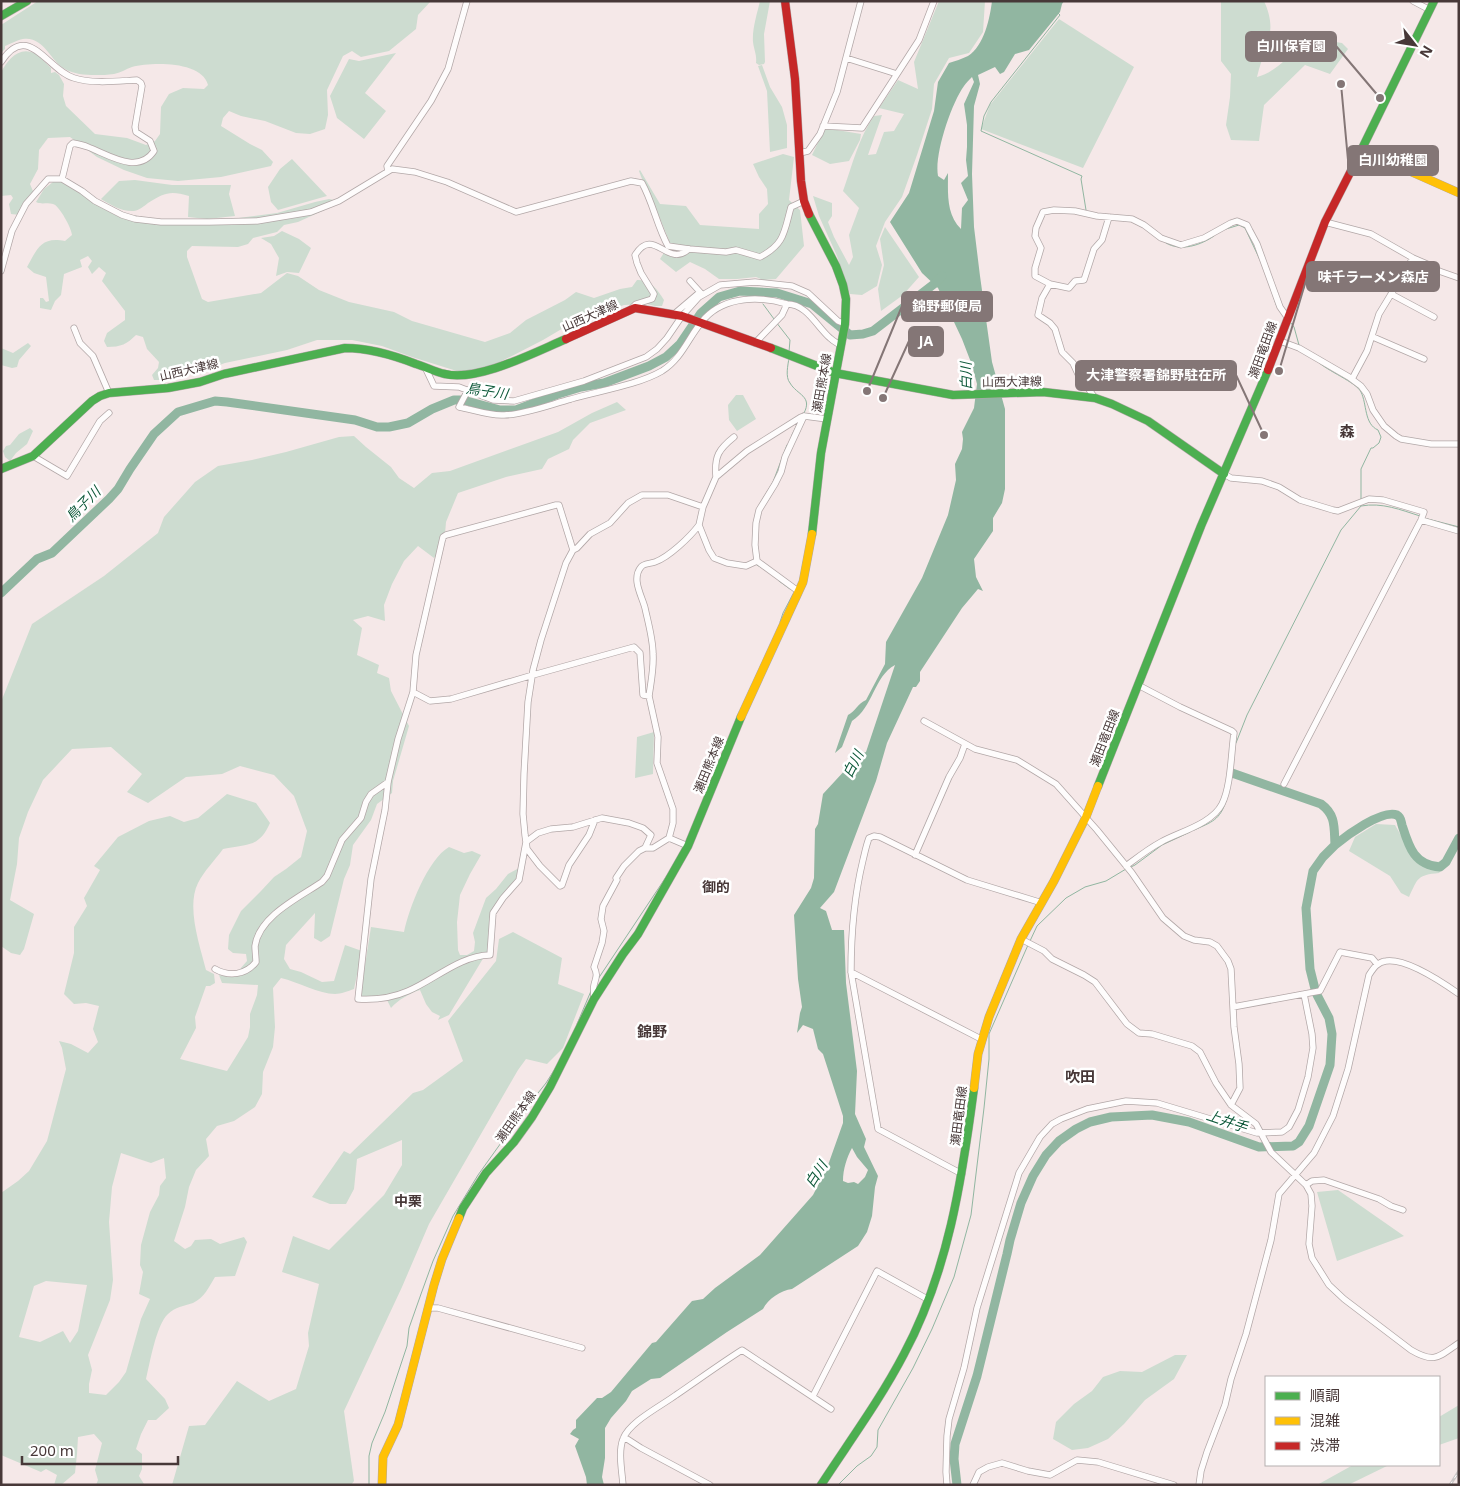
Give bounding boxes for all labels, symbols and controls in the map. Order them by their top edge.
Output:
north arrow [1390,20,1440,70]
callout: 白川保育園 [1246,32,1336,61]
text: 白川保育園 [1256,36,1326,55]
text: N [1415,42,1438,62]
callout: 白川幼稚園 [1348,146,1438,175]
text: 白川幼稚園 [1358,150,1428,169]
callout: 味千ラーメン森店 [1307,262,1439,291]
text: 味千ラーメン森店 [1317,267,1429,286]
callout: 錦野郵便局 [902,292,992,321]
street label: 山西大津線 [559,296,621,336]
text: 錦野郵便局 [912,296,982,315]
street label: 瀬田竜田線 [1244,319,1281,381]
callout: JA [909,327,943,356]
text: JA [917,331,933,350]
street label: 瀬田熊本線 [808,352,835,414]
street label: 山西大津線 [158,354,220,385]
water label: 白川 [956,360,975,390]
callout: 大津警察署錦野駐在所 [1076,361,1236,390]
text: 大津警察署錦野駐在所 [1086,365,1226,384]
street label: 山西大津線 [982,372,1042,391]
water label: 鳥子川 [465,378,511,403]
district label: 森 [1339,421,1355,441]
water label: 鳥子川 [61,481,106,525]
street label: 瀬田竜田線 [1086,707,1123,769]
street label: 瀬田熊本線 [689,734,728,796]
water label: 白川 [838,745,868,781]
district label: 御的 [702,877,730,896]
district label: 錦野 [637,1021,667,1041]
district label: 吹田 [1065,1066,1095,1086]
street label: 瀬田竜田線 [946,1085,971,1147]
street label: 瀬田熊本線 [491,1087,540,1146]
water label: 上井手 [1204,1105,1251,1137]
water label: 白川 [800,1155,832,1191]
district label: 中栗 [394,1191,422,1210]
legend [1265,1376,1440,1466]
text: 順調 [1310,1385,1340,1405]
text: 混雑 [1310,1410,1340,1430]
scale bar [22,1434,179,1466]
text: 渋滞 [1310,1435,1340,1455]
text: 200 m [30,1440,74,1460]

